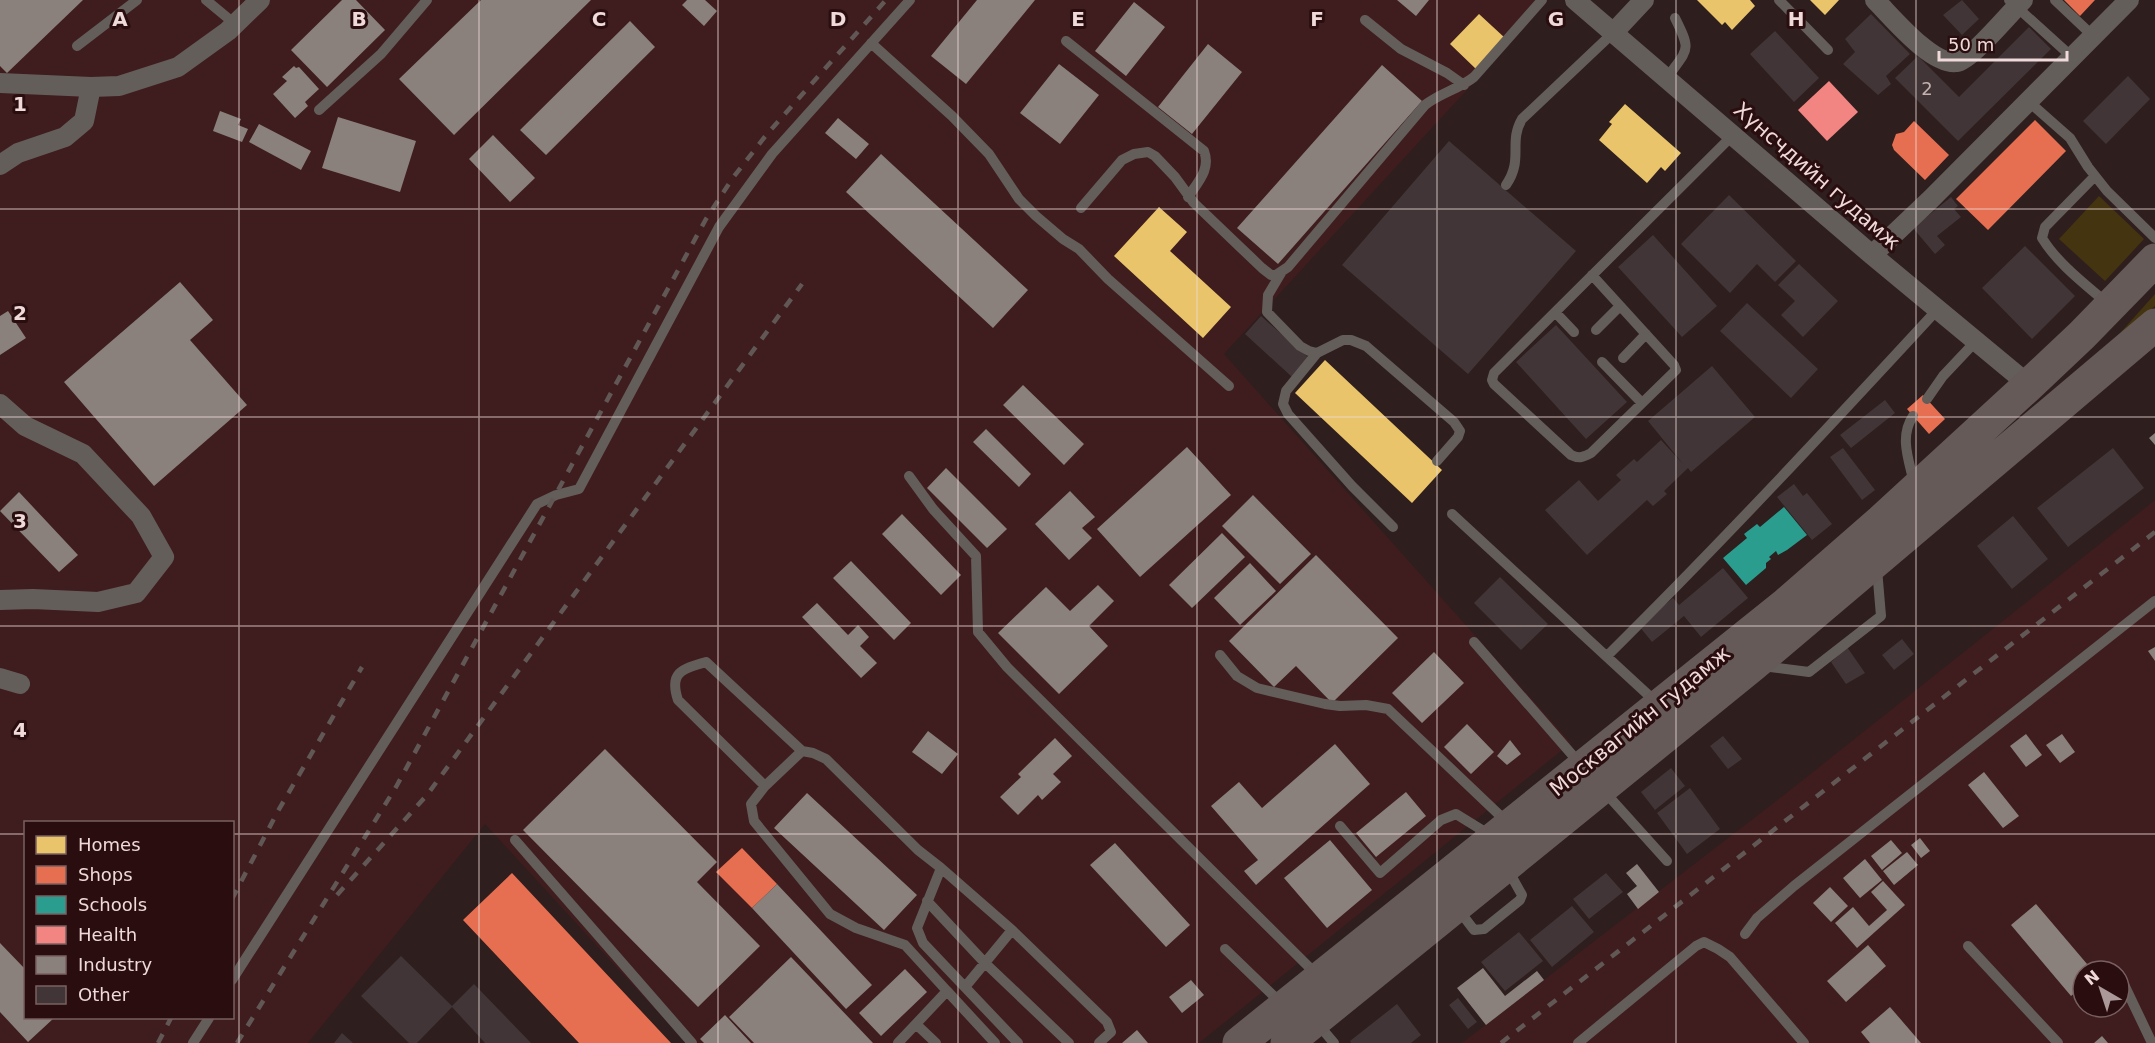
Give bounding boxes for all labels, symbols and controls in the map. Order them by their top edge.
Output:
text: A [112,7,128,31]
text: B [351,7,367,31]
text: C [592,7,606,31]
text: D [830,7,846,31]
text: E [1071,7,1085,31]
text: F [1310,7,1324,31]
text: G [1548,7,1564,31]
text: H [1788,7,1804,31]
scale bar [1939,24,2066,62]
text: 50 m [1948,34,1994,55]
house number: 2 [1921,78,1933,99]
text: 1 [13,92,27,116]
street label: Хүнсчдийн гудамж [1729,97,1905,255]
text: 2 [13,301,27,325]
text: 3 [13,509,27,533]
street label: Москвагийн гудамж [1545,641,1735,801]
text: 4 [13,718,27,742]
legend [24,821,234,1019]
text: Homes [78,834,141,855]
text: Shops [78,864,133,885]
text: Schools [78,894,147,915]
text: Health [78,924,137,945]
text: Industry [78,954,152,975]
north arrow [2071,959,2131,1019]
text: N [2081,966,2103,989]
text: Other [78,984,130,1005]

